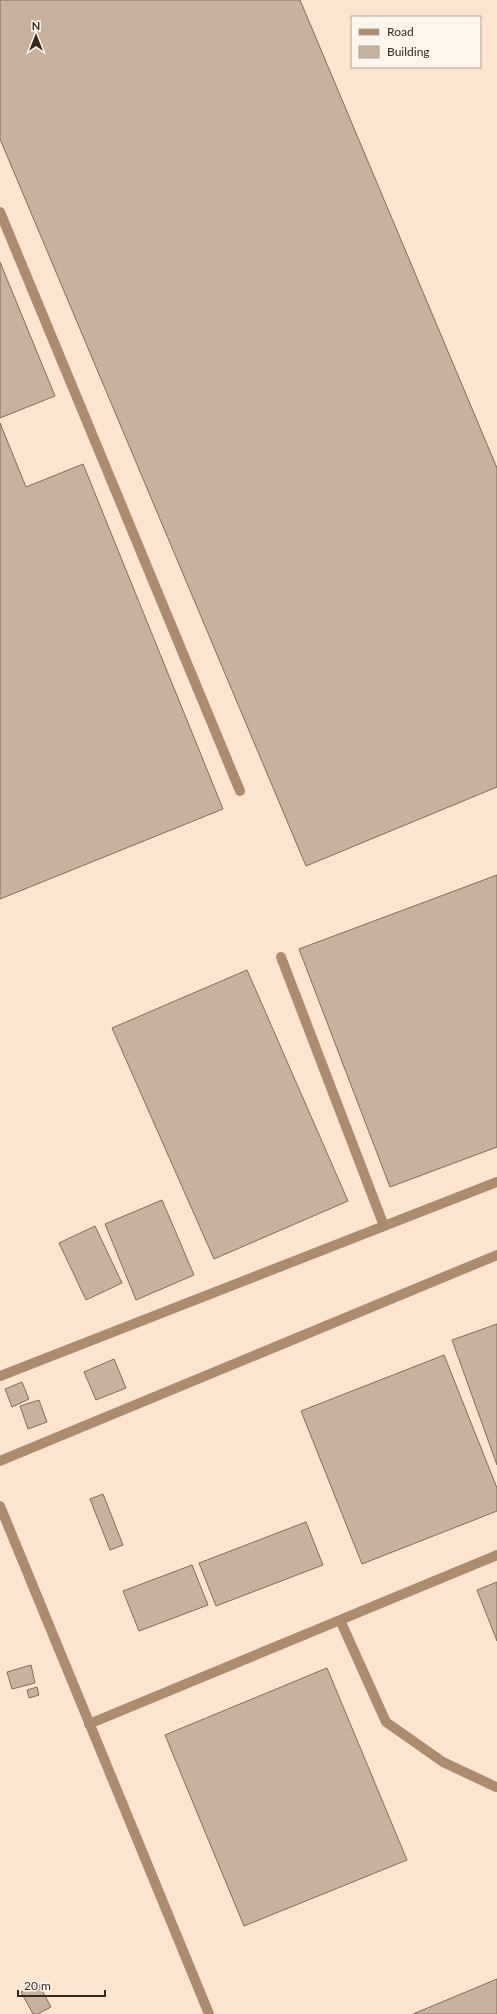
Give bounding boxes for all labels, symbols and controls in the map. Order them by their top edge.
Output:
north arrow [16,16,56,56]
legend [351,16,481,68]
text: N [32,19,40,32]
text: Road [387,24,414,39]
text: Building [387,44,430,59]
scale bar [18,1972,105,1998]
text: 20 m [24,1978,51,1993]

